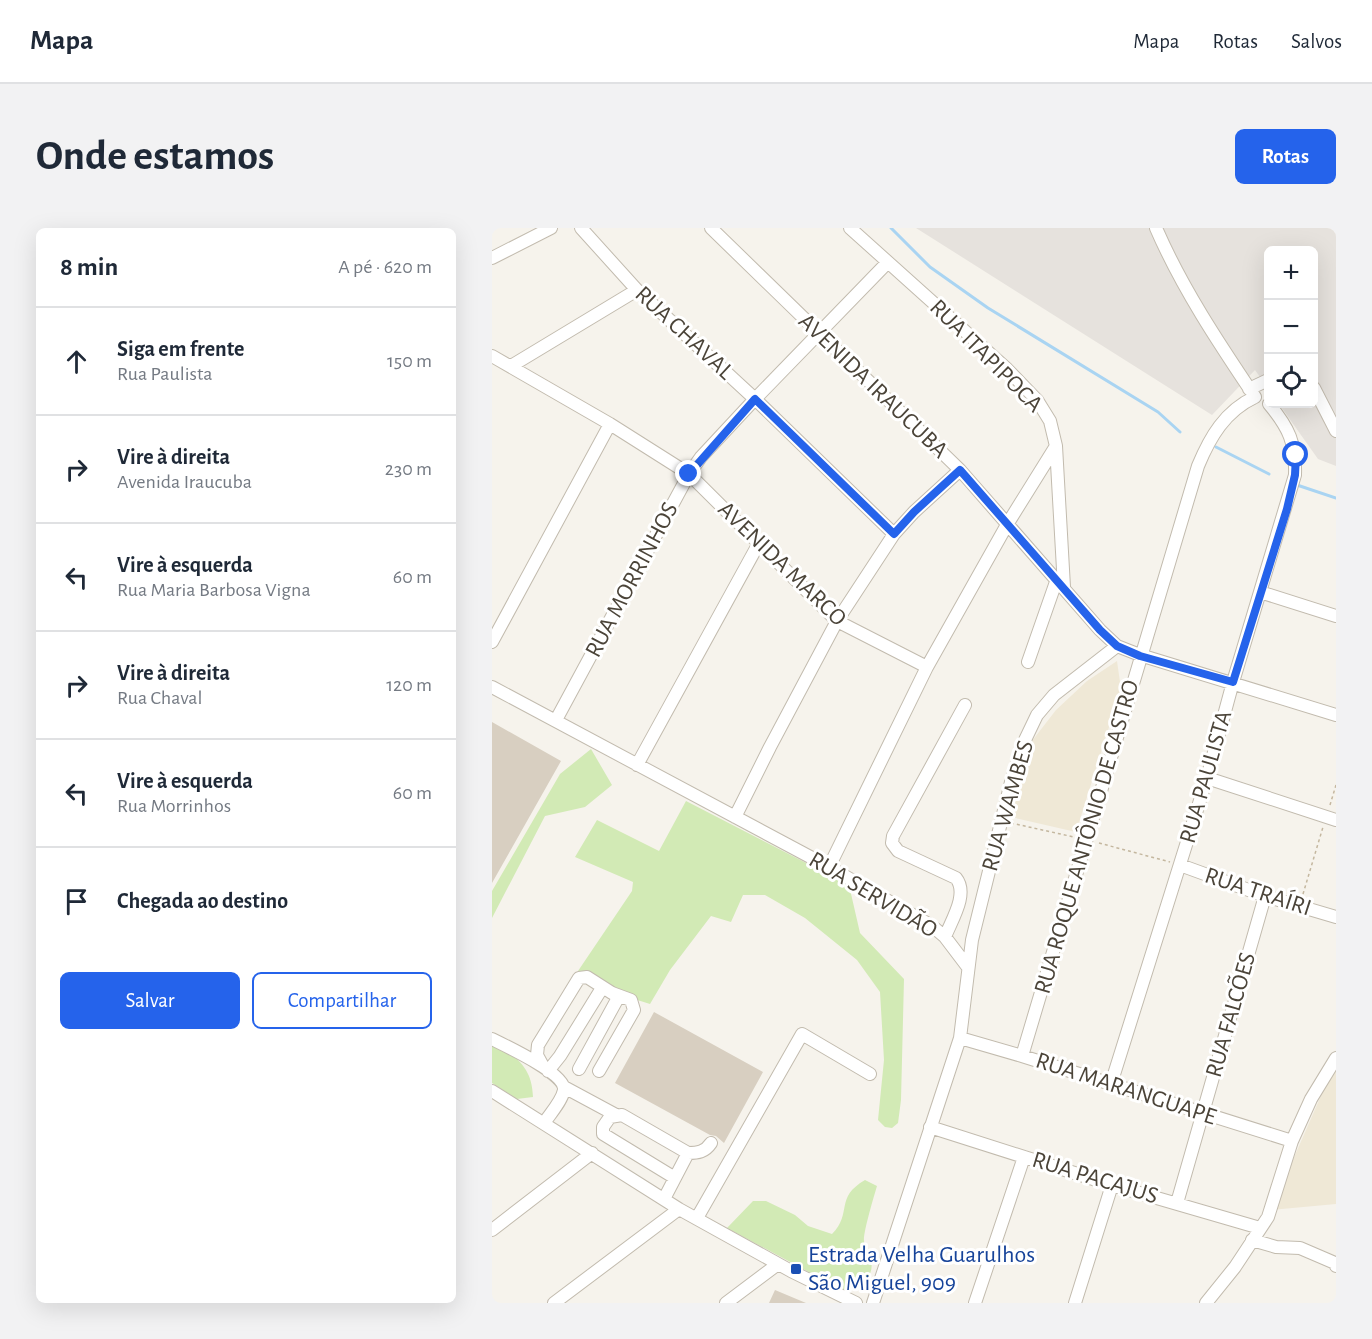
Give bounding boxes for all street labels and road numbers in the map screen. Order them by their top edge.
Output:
street label: RUA CHAVAL [630,282,738,384]
street label: RUA ITAPIPOCA [925,295,1047,417]
street label: AVENIDA IRAUCUBA [794,309,952,463]
street label: AVENIDA MARCO [713,497,851,631]
street label: RUA MORRINHOS [581,499,683,661]
street label: RUA ROQUE ANTÔNIO DE CASTRO [1029,677,1143,997]
street label: RUA PAULISTA [1176,708,1236,846]
street label: RUA WAMBES [978,738,1038,874]
street label: RUA SERVIDÃO [805,846,942,943]
street label: RUA TRAÍRI [1202,862,1315,920]
street label: RUA FALCÕES [1200,949,1260,1080]
street label: RUA MARANGUAPE [1033,1049,1220,1130]
street label: RUA PACAJUS [1029,1147,1161,1209]

